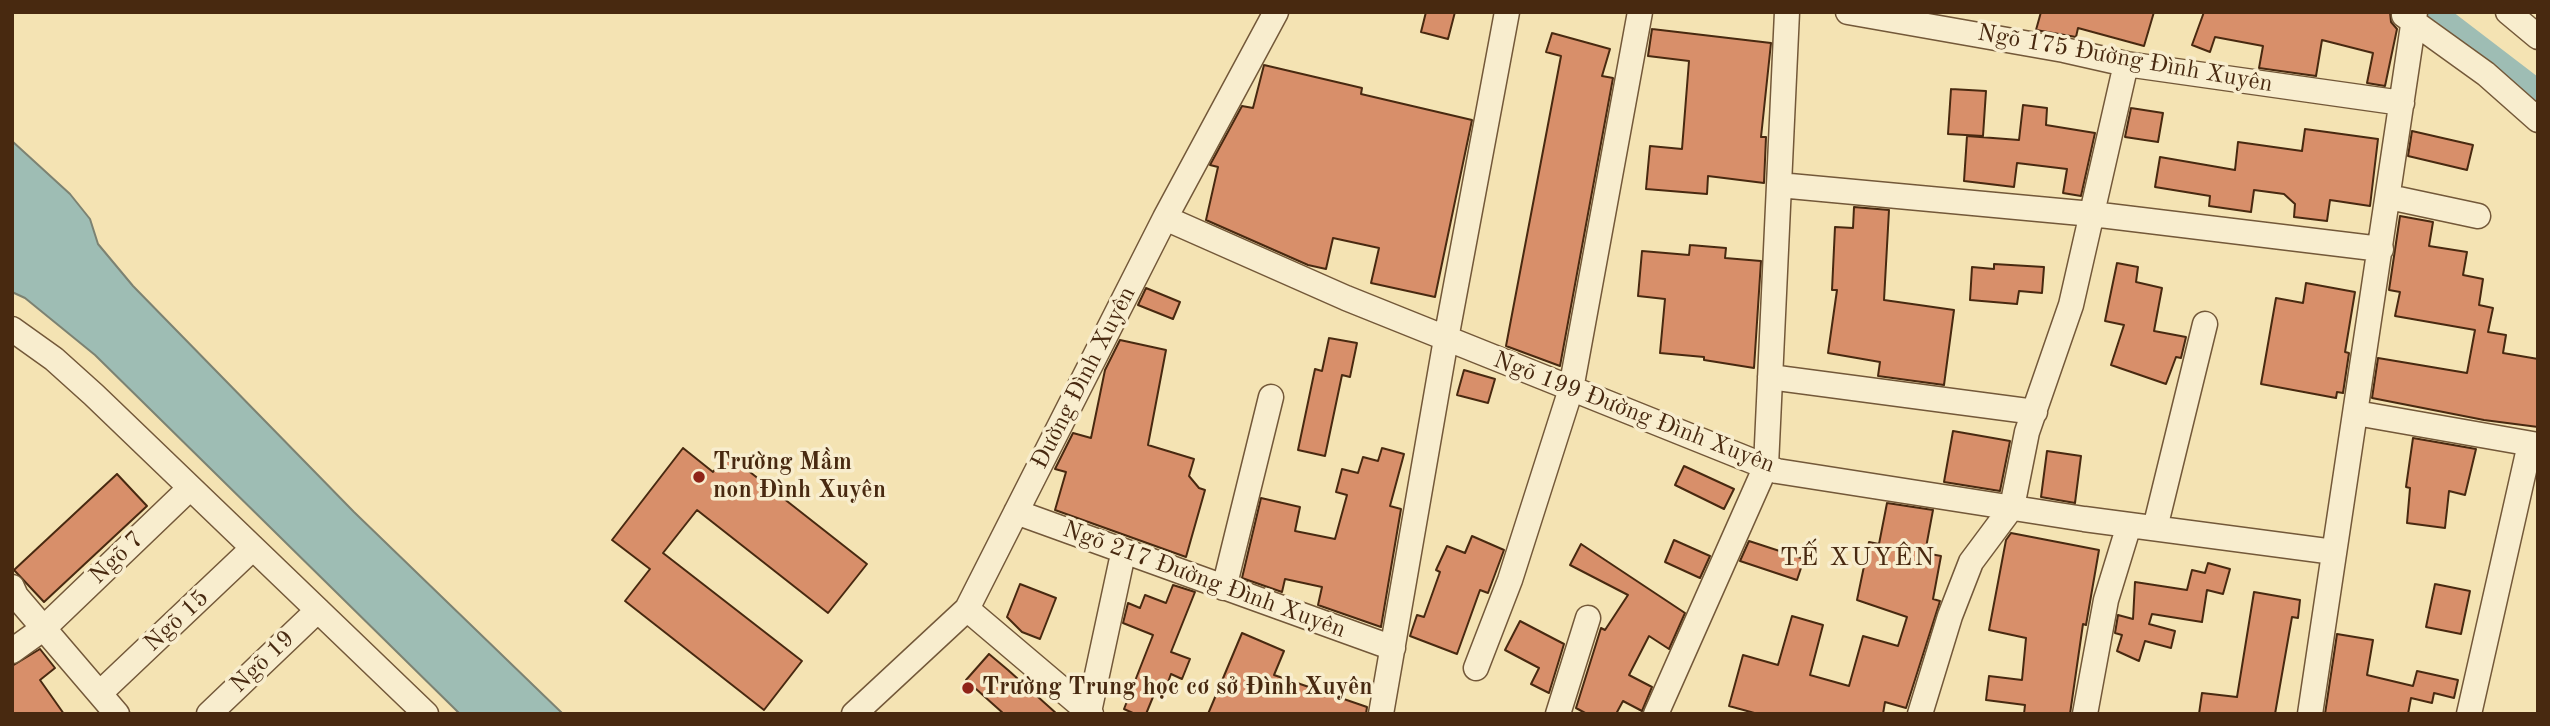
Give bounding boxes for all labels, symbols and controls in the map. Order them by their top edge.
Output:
street label: Ngõ 175 Đường Đình Xuyên [1975,19,2275,99]
street label: Đường Đình Xuyên [1026,282,1142,474]
street label: Ngõ 199 Đường Đình Xuyên [1489,346,1779,480]
place label: Trường Mầm non Đình Xuyên [713,449,886,505]
marker: Trường Mầm non Đình Xuyên [691,469,707,485]
street label: Ngõ 217 Đường Đình Xuyên [1059,515,1349,645]
street label: Ngõ 7 [84,525,150,591]
district label: TẾ XUYÊN [1781,542,1935,574]
street label: Ngõ 15 [139,584,215,658]
street label: Ngõ 19 [225,625,301,699]
place label: Trường Trung học cơ sở Đình Xuyên [982,674,1373,702]
marker: Trường Trung học cơ sở Đình Xuyên [960,680,976,696]

